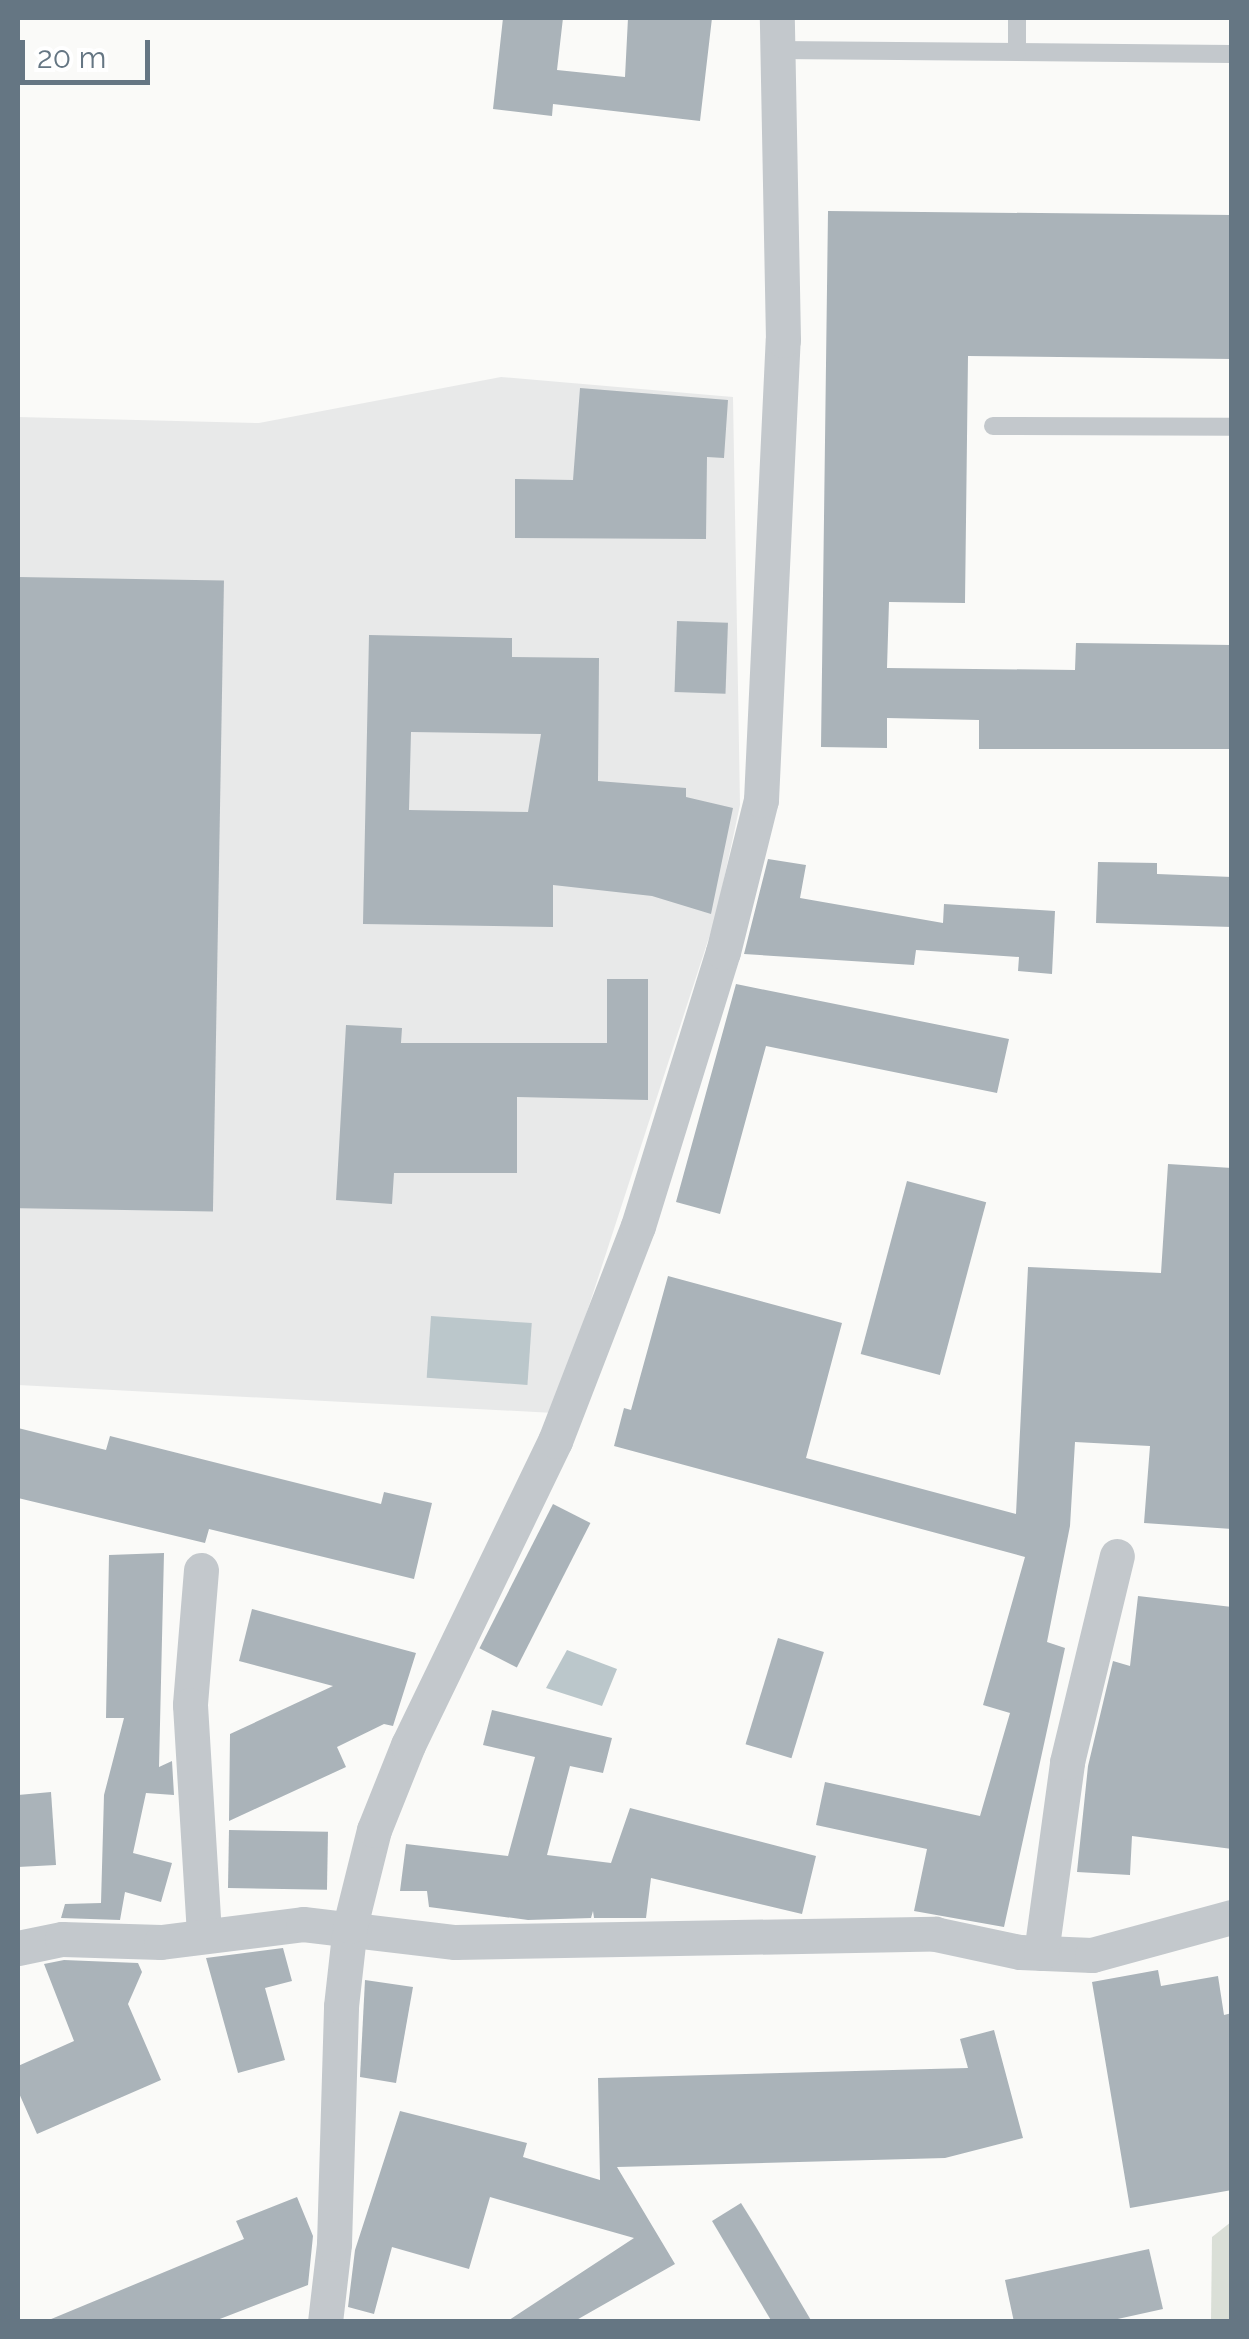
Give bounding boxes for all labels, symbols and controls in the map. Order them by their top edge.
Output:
scale bar [25,20,155,82]
text: 20 m [37,40,106,75]

